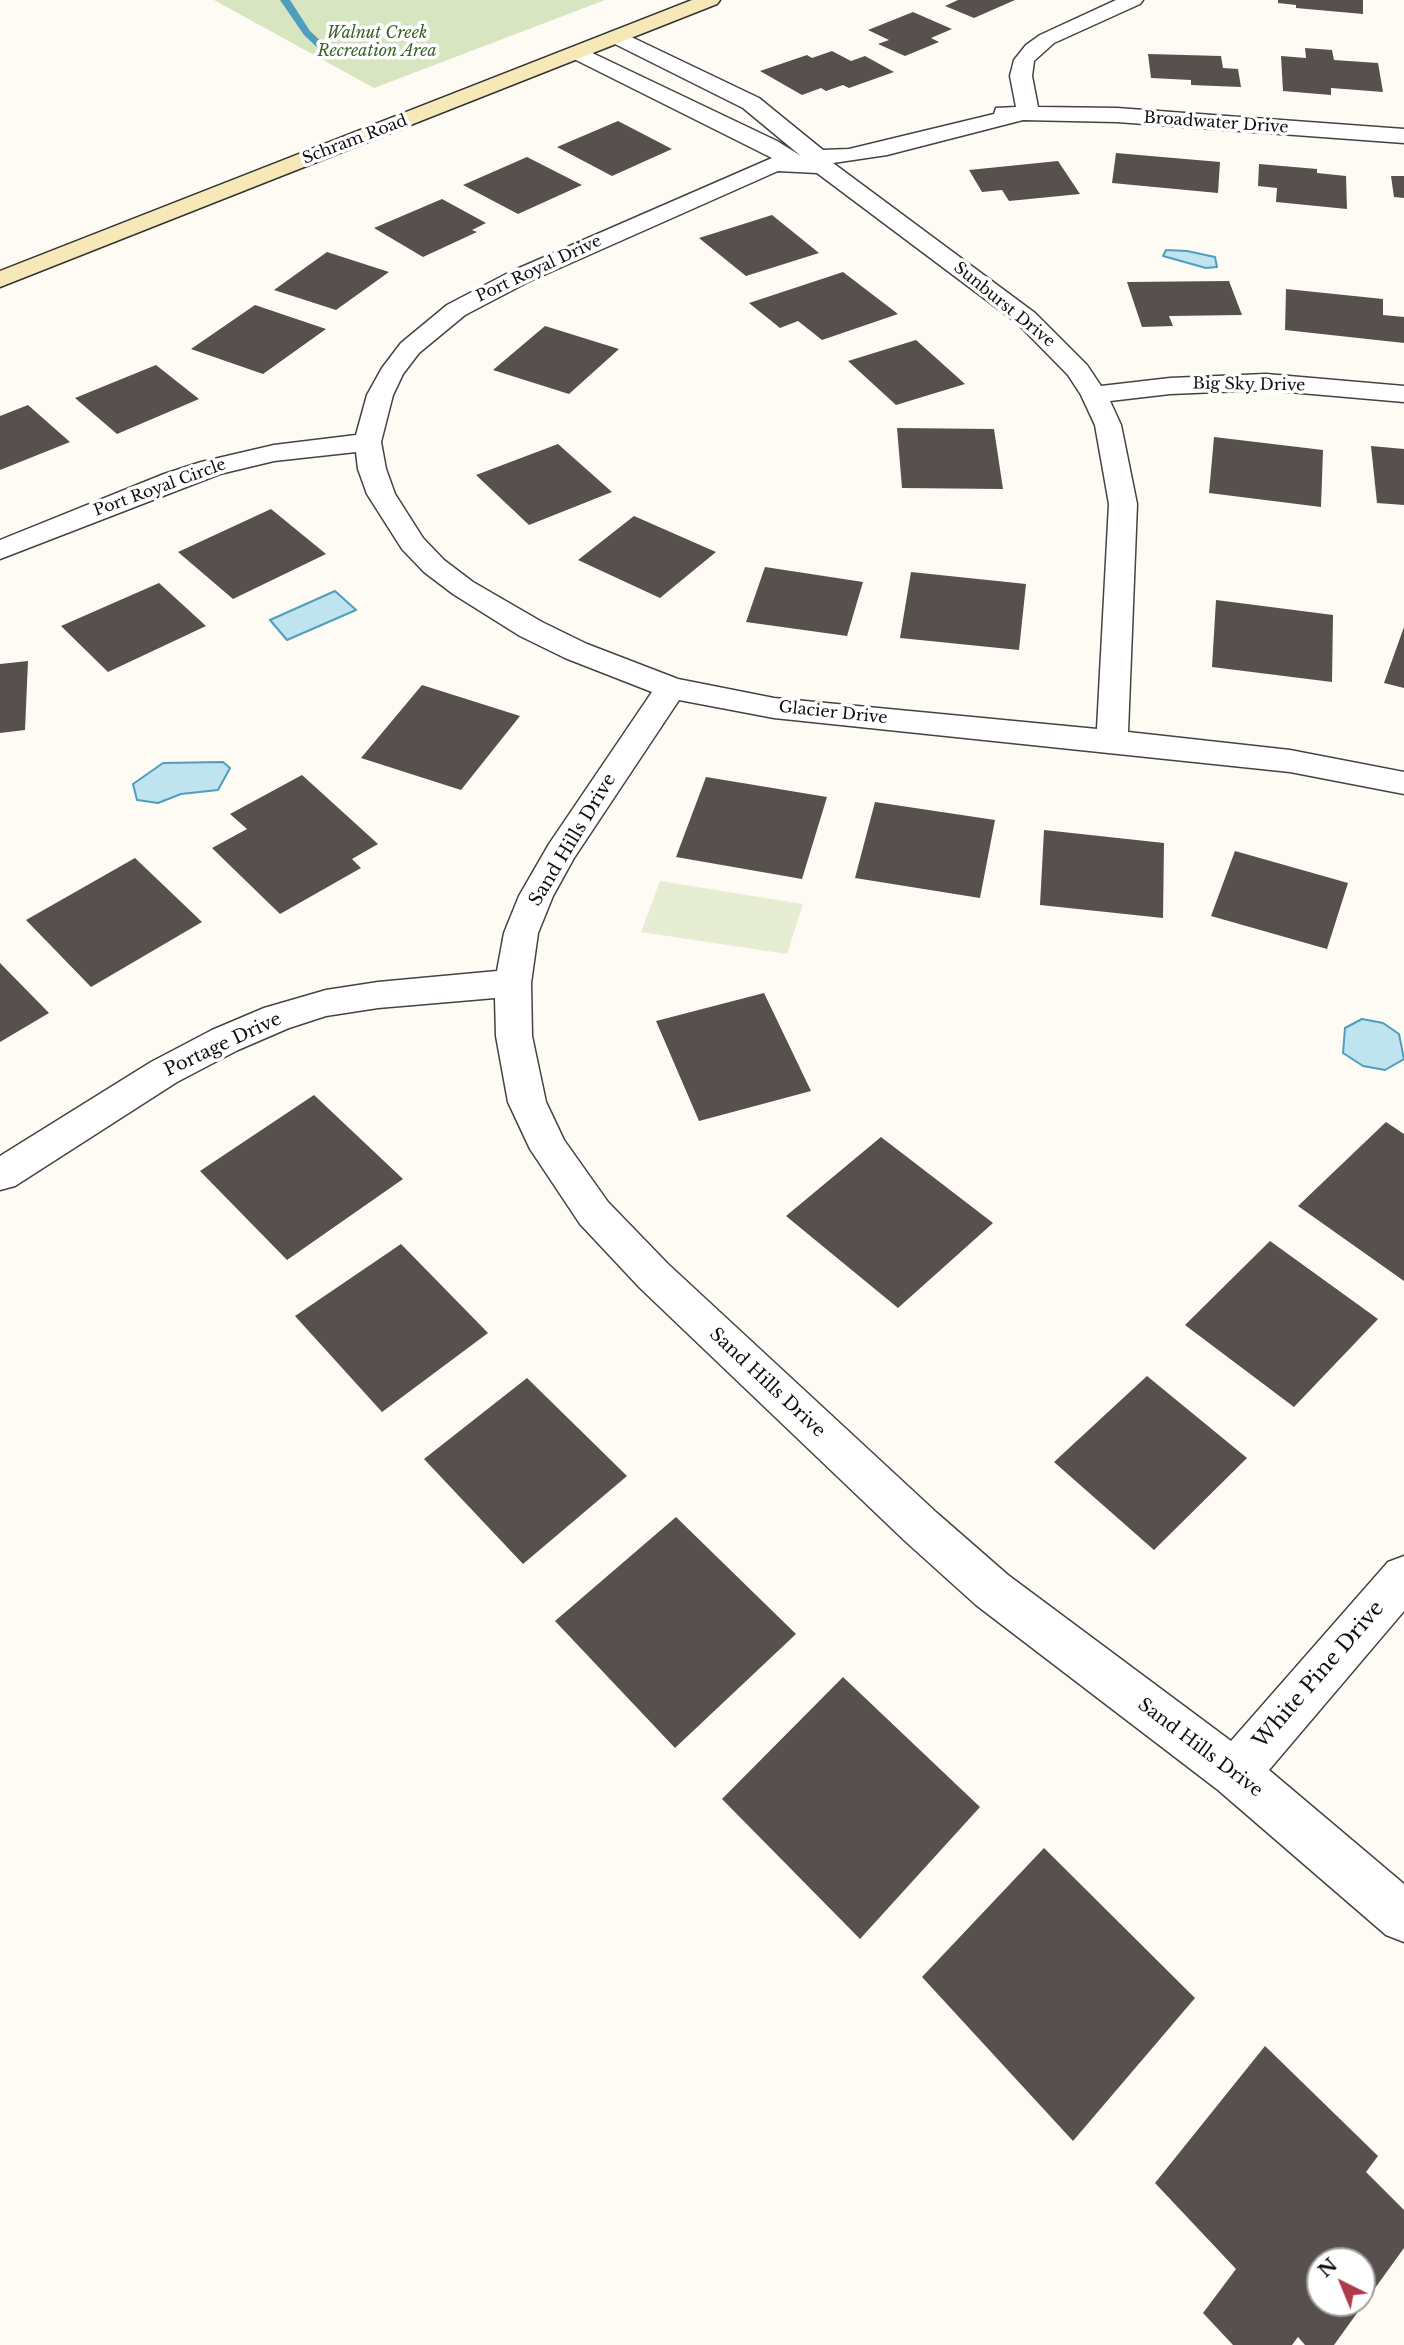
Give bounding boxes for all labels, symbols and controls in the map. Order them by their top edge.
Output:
park label: Walnut Creek Recreation Area [317,23,437,61]
street label: Broadwater Drive [1143,108,1289,138]
street label: Schram Road [300,111,410,169]
street label: Port Royal Drive [473,232,605,306]
street label: Sunburst Drive [950,258,1058,352]
street label: Big Sky Drive [1193,374,1305,396]
street label: Port Royal Circle [91,455,229,521]
street label: Glacier Drive [778,698,888,728]
street label: Sand Hills Drive [525,770,621,910]
street label: Portage Drive [161,1008,285,1082]
street label: Sand Hills Drive [705,1324,829,1442]
street label: White Pine Drive [1248,1596,1390,1754]
street label: Sand Hills Drive [1133,1694,1267,1802]
north arrow [1306,2247,1376,2317]
text: N [1313,2253,1342,2282]

